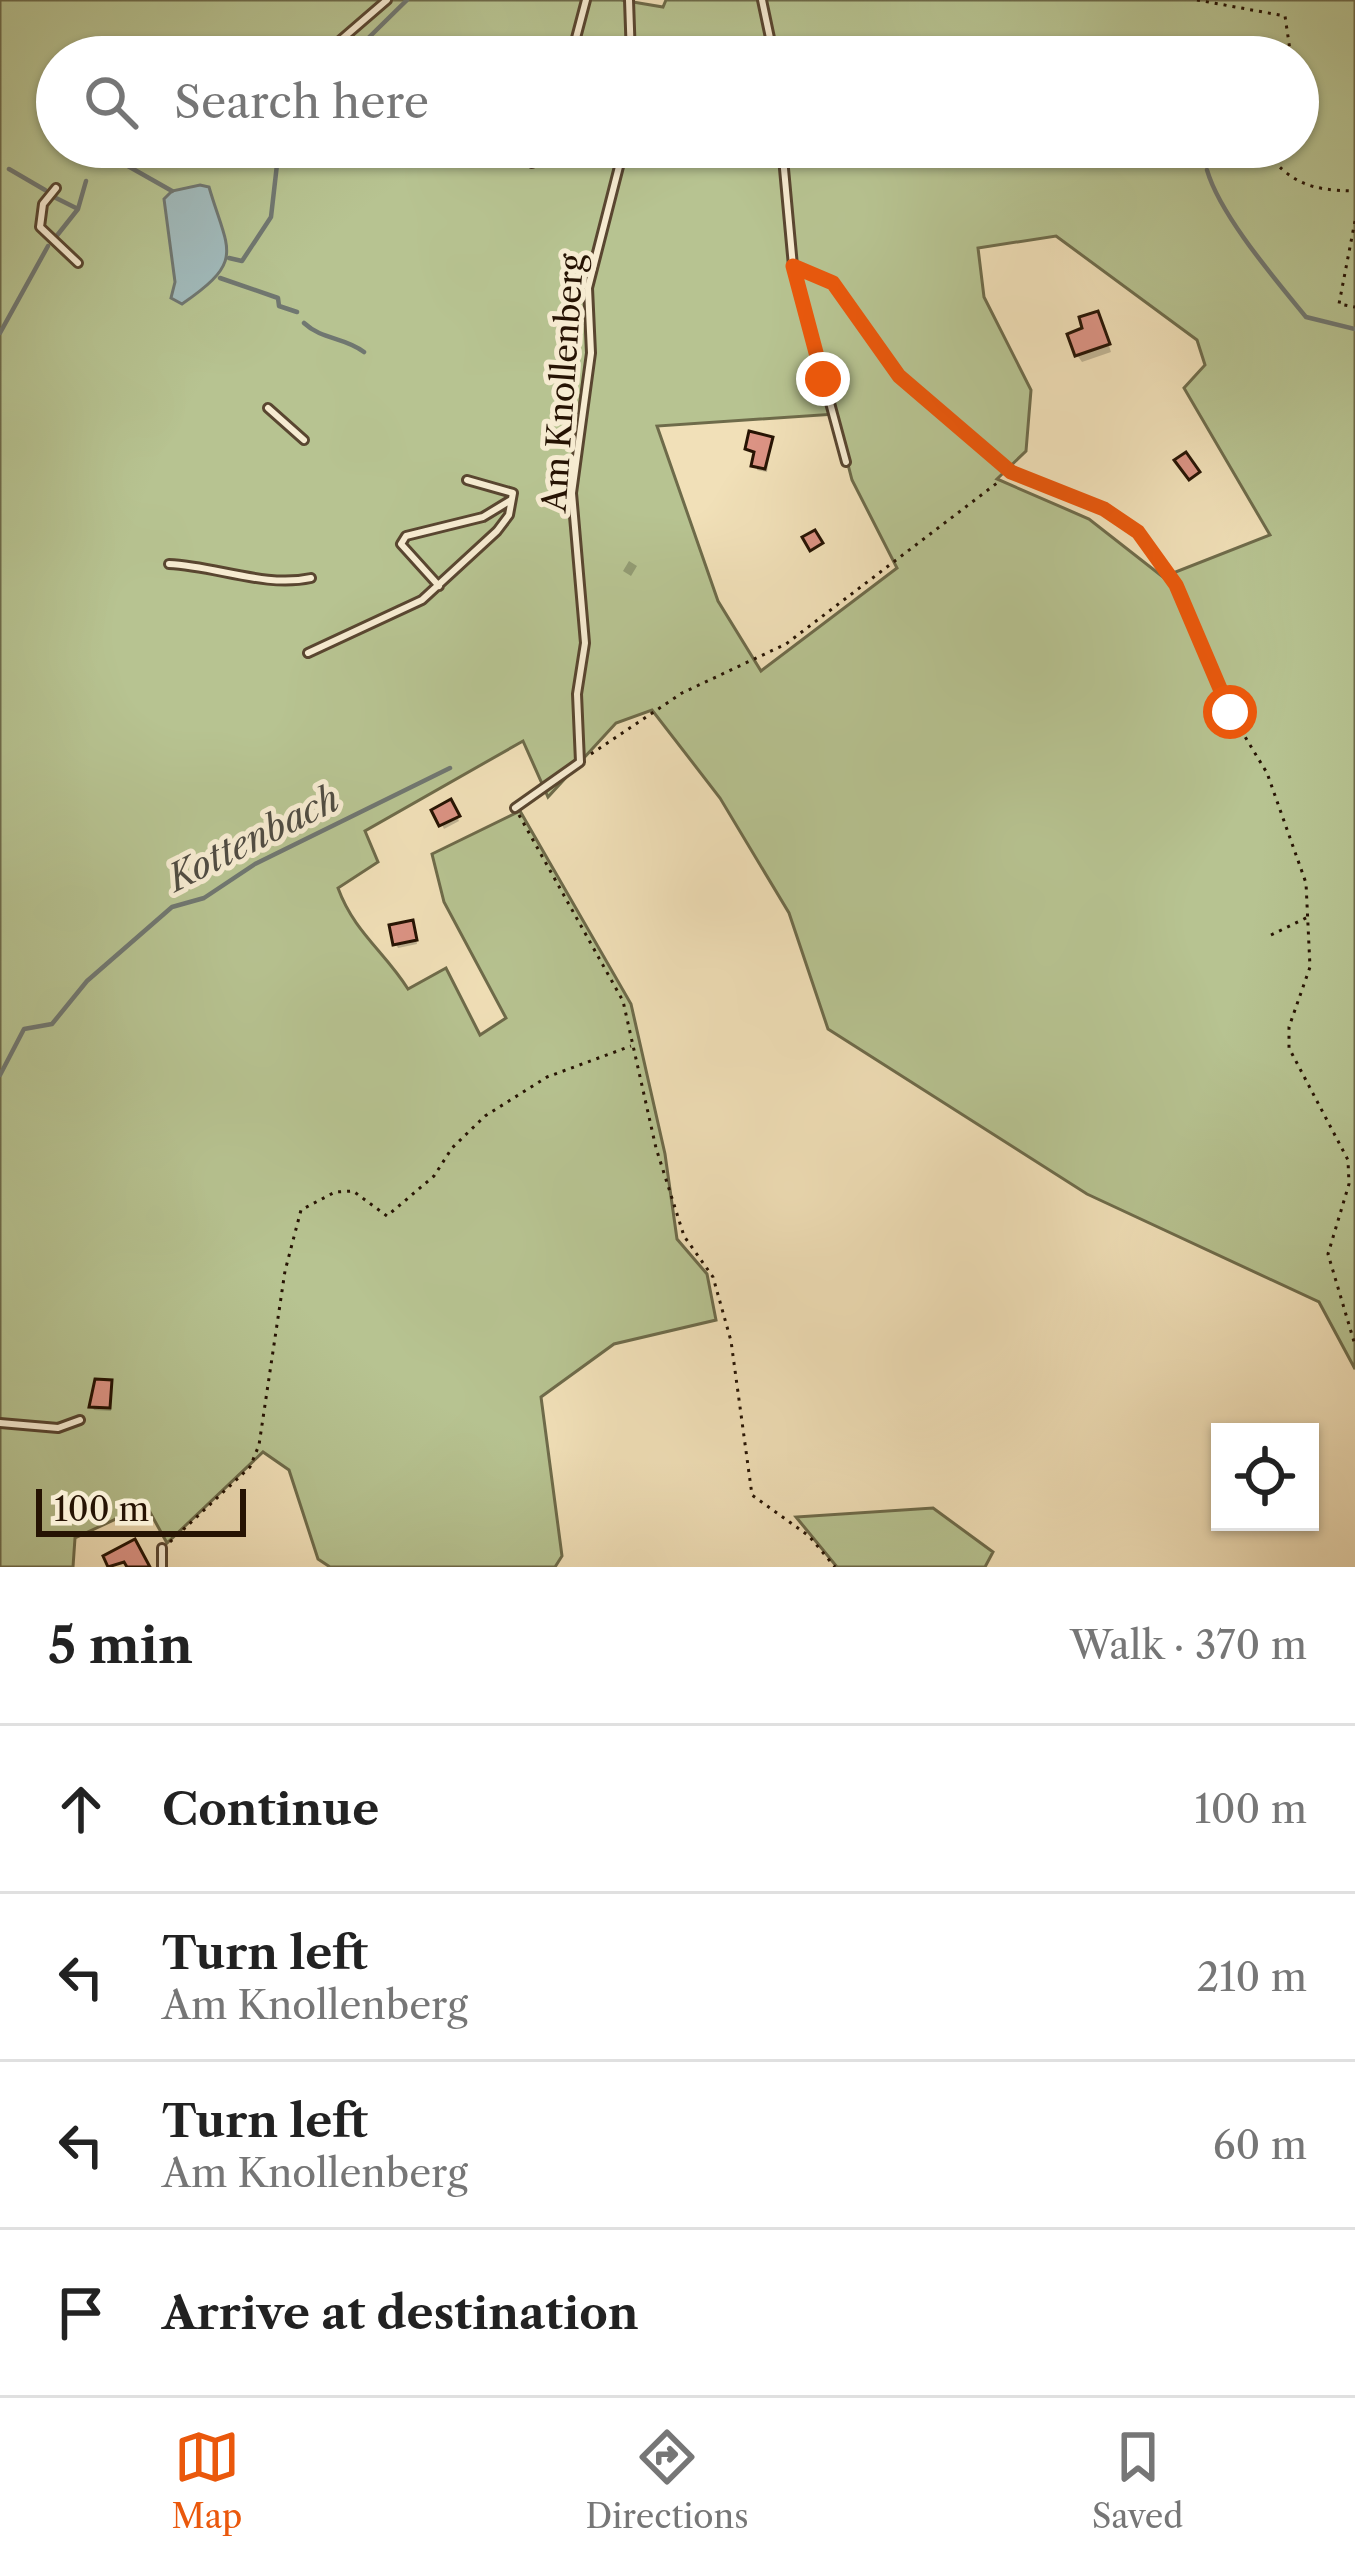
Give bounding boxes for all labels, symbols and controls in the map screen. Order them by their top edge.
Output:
search box [36,36,1319,168]
icon: search [78,69,144,135]
text: Search here [174,74,429,130]
street label: Am Knollenberg [533,252,593,515]
route end [796,352,850,406]
route start [1203,685,1257,739]
water label: Kottenbach [157,776,346,901]
map controls [1211,1423,1319,1531]
button: locate [1211,1423,1319,1531]
scale bar [36,1483,246,1536]
text: 100 m [54,1489,149,1530]
text: 5 min [48,1614,193,1676]
text: Walk · 370 m [1070,1621,1307,1669]
icon: ahead [48,1776,114,1842]
text: Continue [162,1781,379,1837]
text: 100 m [1194,1785,1307,1833]
text: Turn left [162,1925,368,1981]
icon: left [48,1944,114,2010]
text: 210 m [1197,1953,1307,2001]
text: Am Knollenberg [162,1981,468,2029]
text: Turn left [162,2093,368,2149]
icon: left [48,2112,114,2178]
text: 60 m [1213,2121,1307,2169]
text: Am Knollenberg [162,2149,468,2197]
icon: arrive [48,2280,114,2346]
text: Arrive at destination [162,2285,639,2341]
tab: Map [172,2424,242,2537]
tab: Directions [586,2424,749,2537]
tab: Saved [1092,2424,1183,2537]

